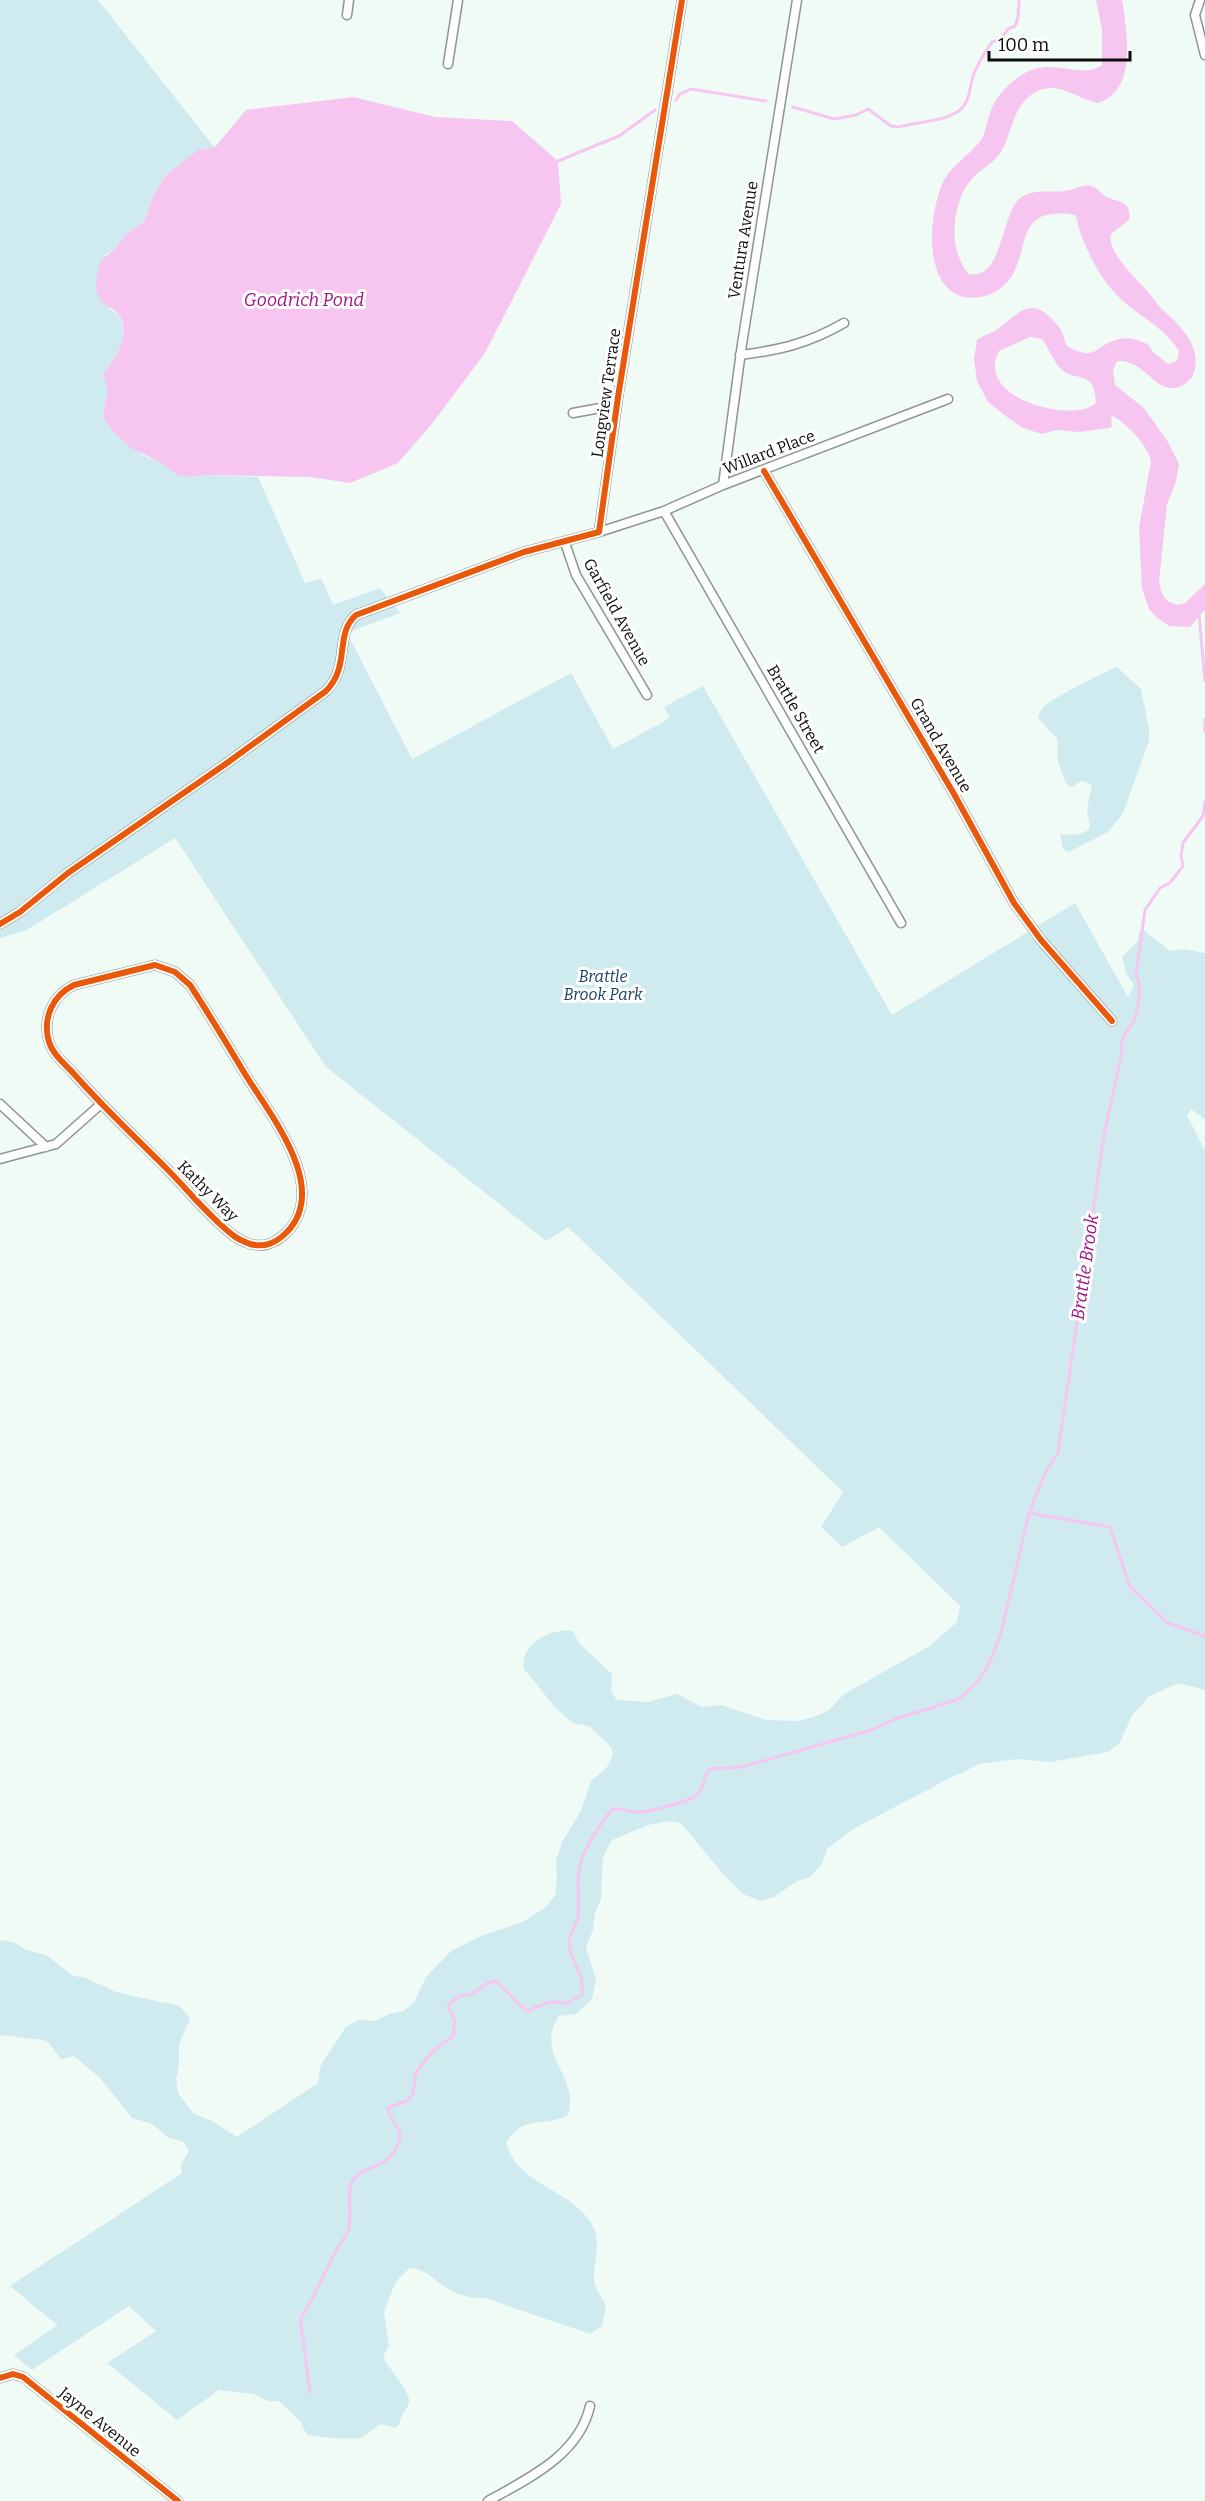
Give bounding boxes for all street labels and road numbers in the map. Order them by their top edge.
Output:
street label: Ventura Avenue [724,180,762,300]
street label: Longview Terrace [588,327,624,459]
street label: Willard Place [720,426,818,478]
street label: Garfield Avenue [580,555,654,669]
street label: Brattle Street [763,662,829,757]
street label: Grand Avenue [906,694,976,796]
street label: Kathy Way [174,1157,243,1226]
street label: Jayne Avenue [54,2383,145,2461]

